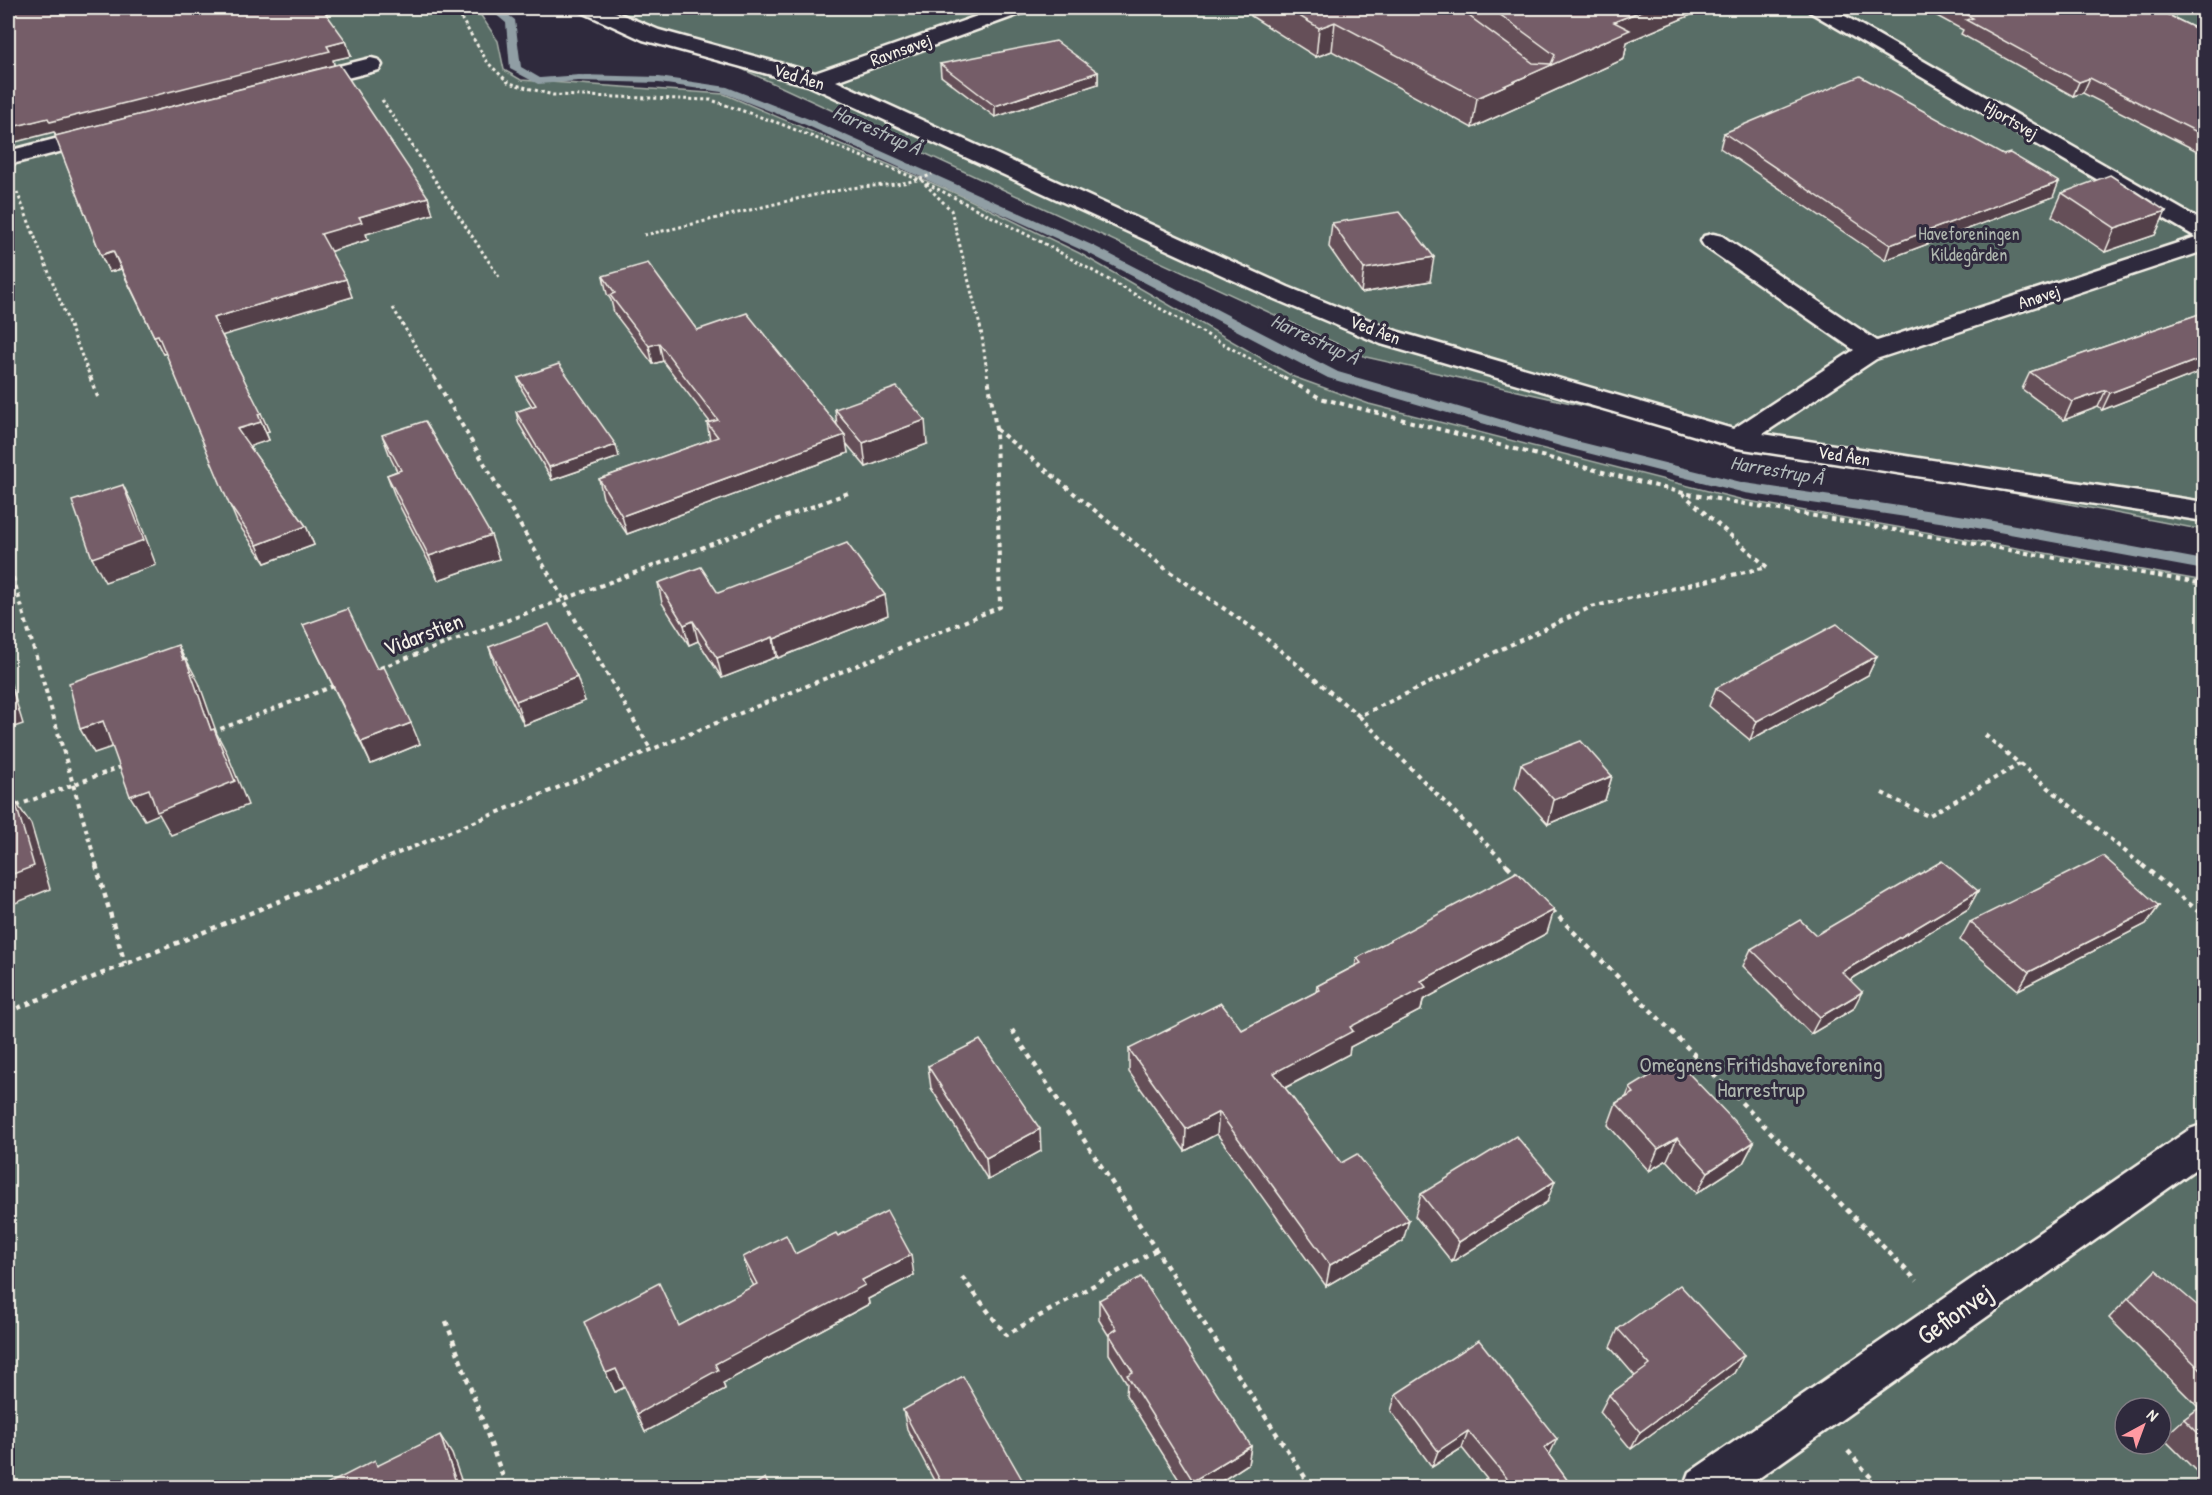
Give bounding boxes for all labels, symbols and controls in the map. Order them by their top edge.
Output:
street label: Ravnsøvej [867,27,935,72]
street label: Ved Åen [770,57,828,96]
street label: Hjortsvej [1980,94,2043,145]
water label: Harrestrup Å [828,98,927,162]
park label: Haveforeningen Kildegården [1918,221,2020,267]
street label: Anøvej [2014,278,2063,315]
water label: Harrestrup Å [1267,306,1365,372]
street label: Ved Åen [1346,308,1404,351]
street label: Ved Åen [1816,439,1872,472]
water label: Harrestrup Å [1728,448,1827,492]
street label: Vidarstien [379,605,467,663]
park label: Omegnens Fritidshaveforening Harrestrup [1639,1049,1883,1104]
street label: Gefionvej [1909,1274,2000,1352]
north arrow [2113,1396,2173,1456]
text: N [2142,1404,2164,1426]

